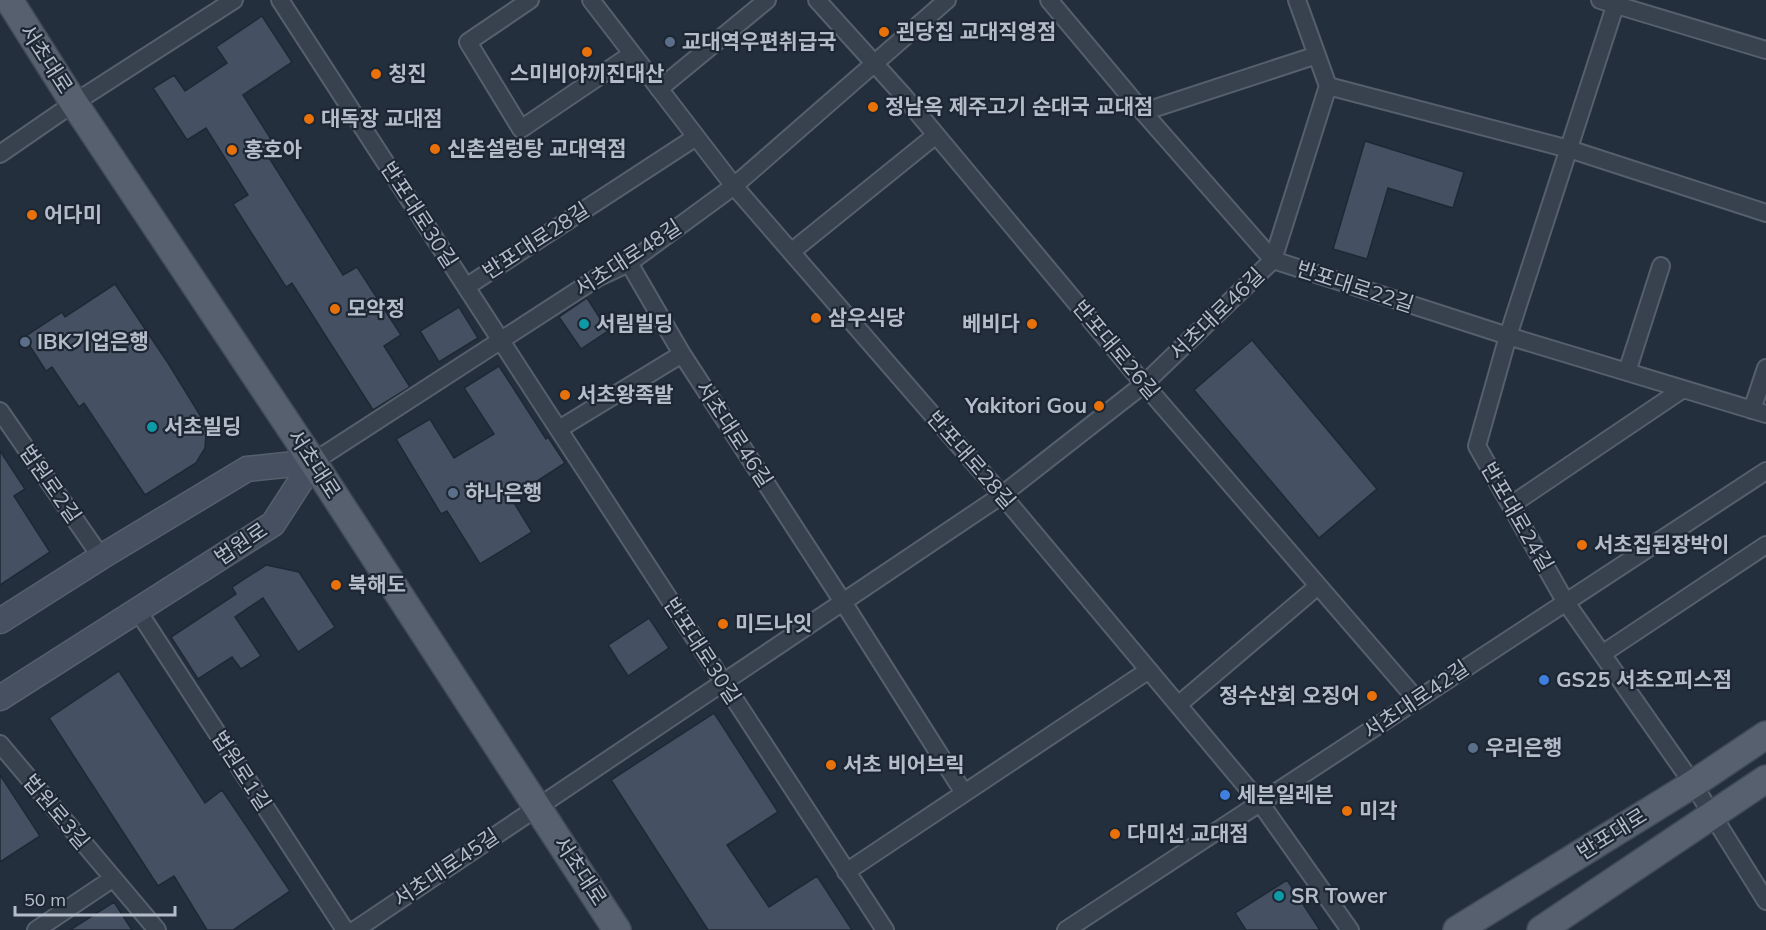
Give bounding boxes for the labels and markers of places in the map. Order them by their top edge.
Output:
place label: 괸당집 교대직영점 [896,18,1056,44]
marker: 괸당집 교대직영점 [877,25,891,39]
place label: 교대역우편취급국 [682,28,837,54]
marker: 교대역우편취급국 [663,35,677,49]
marker: 스미비야끼진대산 [580,45,594,59]
place label: 칭진 [388,60,427,86]
place label: 스미비야끼진대산 [510,60,664,86]
marker: 칭진 [369,67,383,81]
place label: 정남옥 제주고기 순대국 교대점 [885,93,1153,119]
marker: 정남옥 제주고기 순대국 교대점 [866,100,880,114]
place label: 대독장 교대점 [321,105,443,131]
marker: 대독장 교대점 [302,112,316,126]
place label: 신촌설렁탕 교대역점 [447,135,627,161]
place label: 홍호아 [244,136,302,162]
marker: 신촌설렁탕 교대역점 [428,142,442,156]
marker: 홍호아 [225,143,239,157]
place label: 어다미 [44,201,102,227]
marker: 어다미 [25,208,39,222]
place label: 모악정 [347,295,405,321]
marker: 모악정 [328,302,342,316]
place label: 삼우식당 [828,304,905,330]
place label: 서림빌딩 [596,310,673,336]
place label: 베비다 [962,310,1020,336]
marker: 삼우식당 [809,311,823,325]
marker: 서림빌딩 [577,317,591,331]
marker: 베비다 [1025,317,1039,331]
place label: IBK기업은행 [37,328,149,354]
marker: IBK기업은행 [18,335,32,349]
place label: 서초왕족발 [577,381,674,407]
marker: 서초왕족발 [558,388,572,402]
place label: Yakitori Gou [964,392,1087,418]
marker: Yakitori Gou [1092,399,1106,413]
place label: 서초빌딩 [164,413,241,439]
marker: 서초빌딩 [145,420,159,434]
place label: 하나은행 [465,479,542,505]
marker: 하나은행 [446,486,460,500]
place label: 서초집된장박이 [1594,531,1729,557]
marker: 서초집된장박이 [1575,538,1589,552]
place label: 북해도 [348,571,406,597]
marker: 북해도 [329,578,343,592]
place label: 미드나잇 [735,610,812,636]
marker: 미드나잇 [716,617,730,631]
place label: GS25 서초오피스점 [1556,666,1732,692]
marker: GS25 서초오피스점 [1537,673,1551,687]
place label: 정수산회 오징어 [1219,682,1360,708]
marker: 정수산회 오징어 [1365,689,1379,703]
place label: 우리은행 [1485,734,1562,760]
marker: 우리은행 [1466,741,1480,755]
place label: 서초 비어브릭 [843,751,965,777]
marker: 서초 비어브릭 [824,758,838,772]
place label: 세븐일레븐 [1237,781,1334,807]
marker: 세븐일레븐 [1218,788,1232,802]
place label: 미각 [1359,797,1398,823]
marker: 미각 [1340,804,1354,818]
place label: 다미선 교대점 [1127,820,1249,846]
marker: 다미선 교대점 [1108,827,1122,841]
place label: SR Tower [1291,882,1387,908]
marker: SR Tower [1272,889,1286,903]

